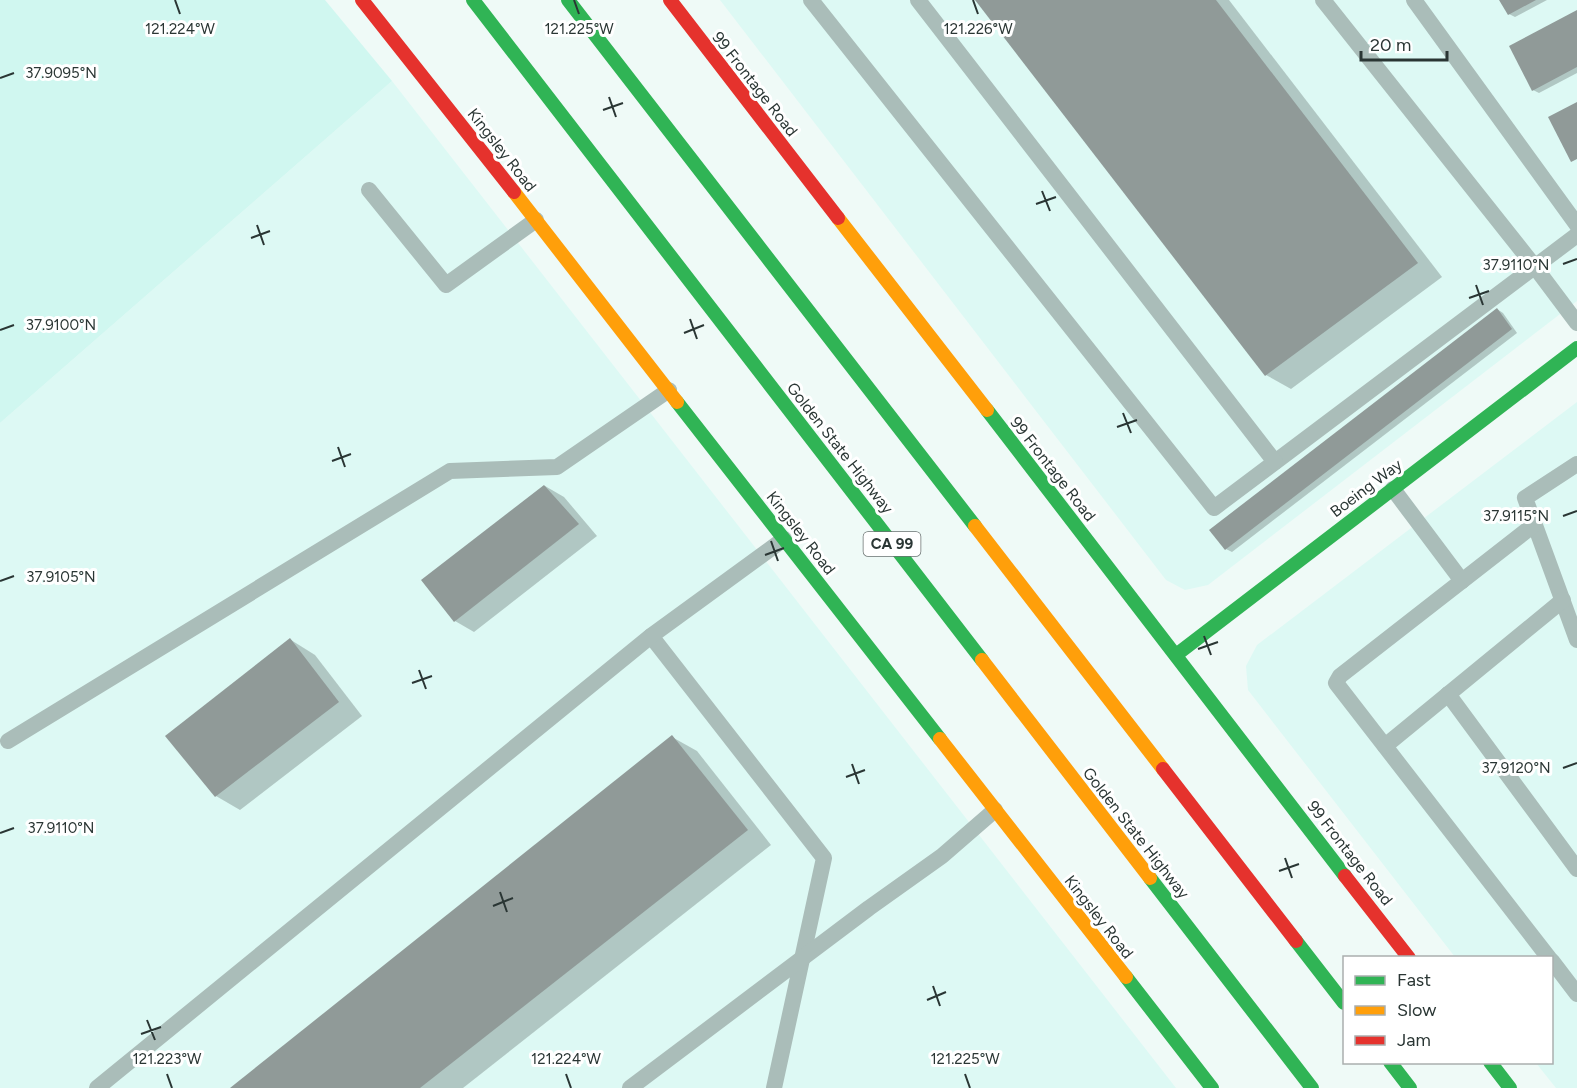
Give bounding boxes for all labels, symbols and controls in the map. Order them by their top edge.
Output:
text: 121.224°W [145,20,216,38]
text: 121.225°W [544,20,614,38]
text: 121.226°W [943,20,1013,38]
scale bar [1361,24,1446,62]
street label: 99 Frontage Road [708,28,802,140]
text: 20 m [1370,34,1411,56]
text: 37.9095°N [25,64,97,82]
street label: Kingsley Road [464,105,540,195]
text: 37.9110°N [1483,256,1549,274]
text: 37.9100°N [26,316,96,334]
street label: Golden State Highway [783,379,898,518]
street label: 99 Frontage Road [1006,413,1100,525]
street label: Boeing Way [1326,455,1406,521]
street label: Kingsley Road [763,488,839,578]
text: 37.9115°N [1483,507,1549,525]
road number: CA 99 [864,532,920,556]
text: 37.9105°N [26,568,96,586]
text: 37.9120°N [1481,759,1551,777]
street label: Golden State Highway [1079,764,1194,903]
street label: 99 Frontage Road [1303,797,1397,909]
text: 37.9110°N [28,819,94,837]
street label: Kingsley Road [1061,872,1137,962]
legend [1343,956,1553,1064]
text: Fast [1397,969,1431,991]
text: Slow [1397,999,1436,1021]
text: Jam [1397,1029,1431,1051]
text: 121.223°W [133,1050,202,1068]
text: 121.224°W [531,1050,602,1068]
text: 121.225°W [930,1050,1000,1068]

